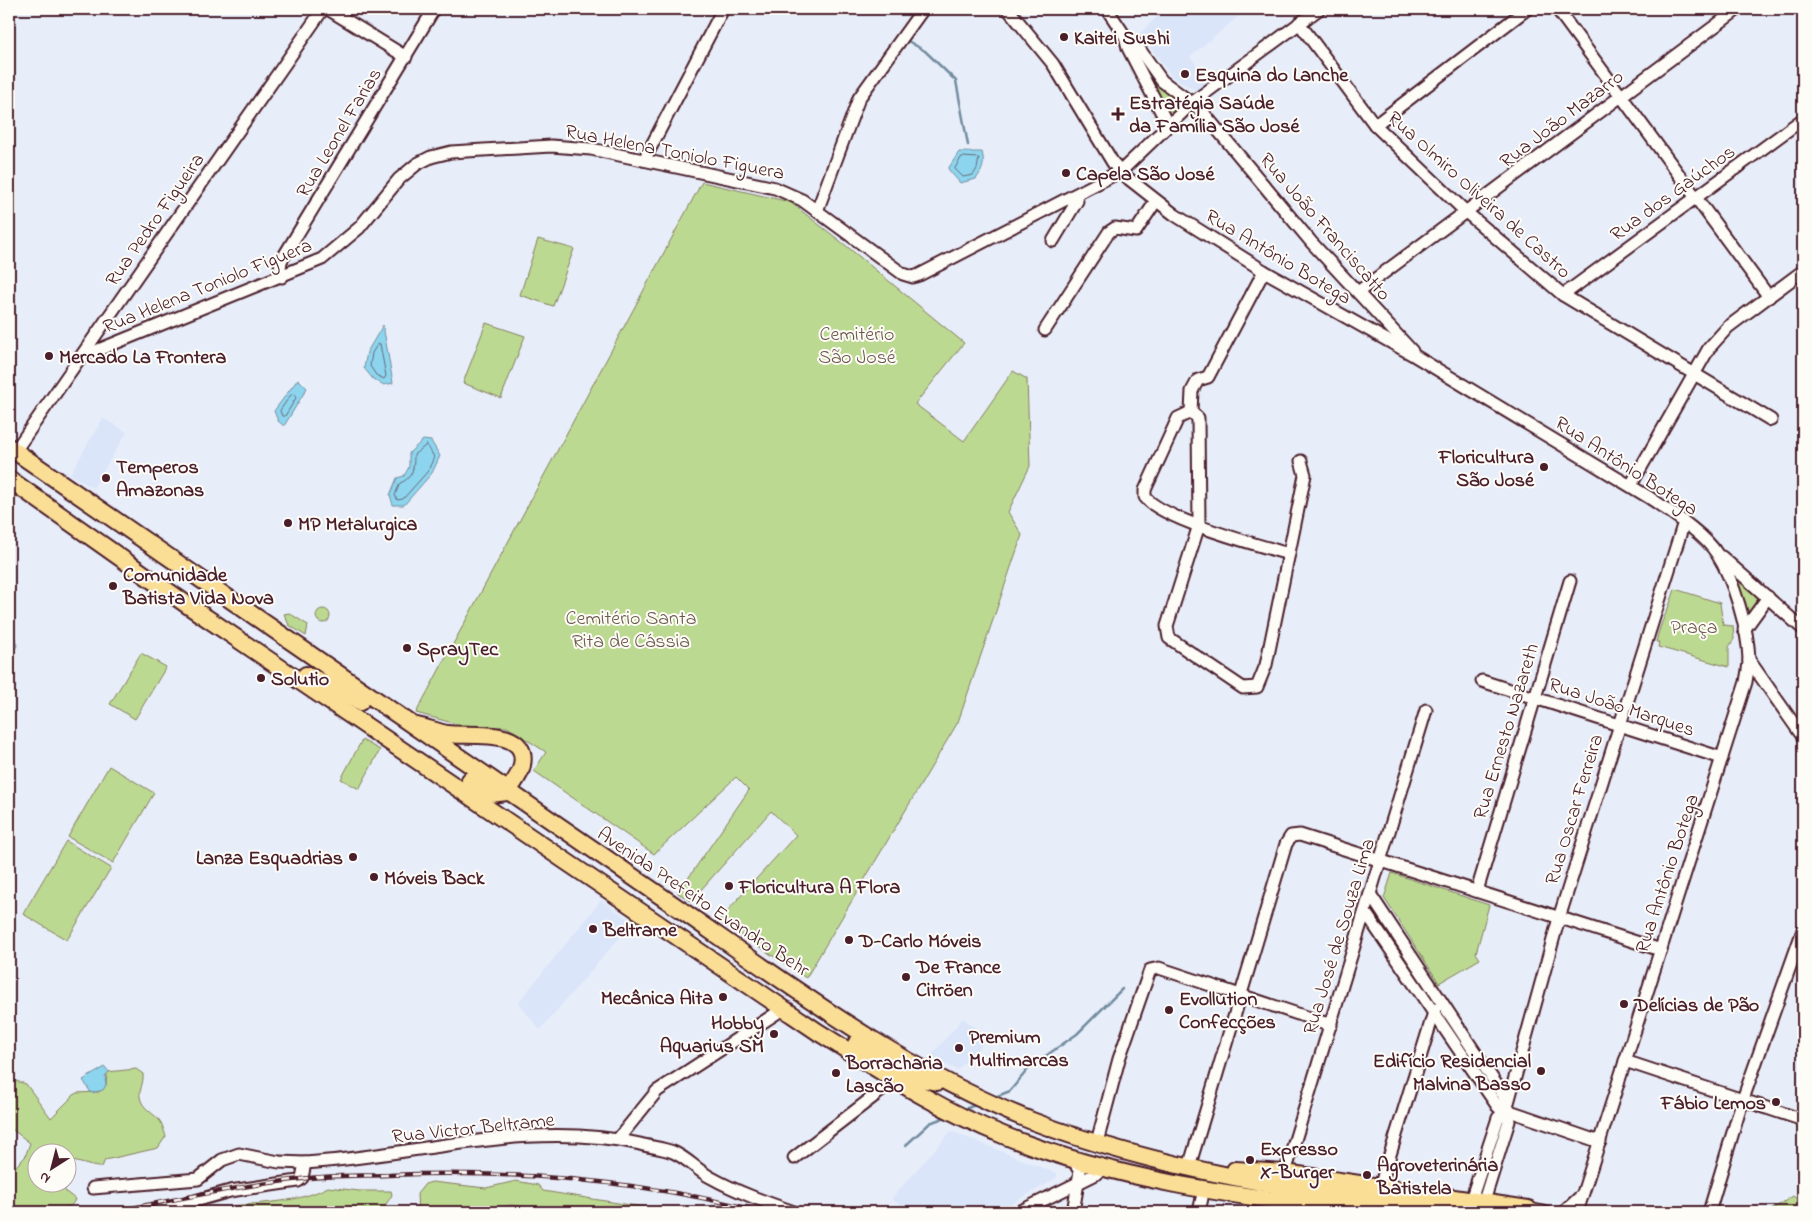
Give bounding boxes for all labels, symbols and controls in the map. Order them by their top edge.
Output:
place label: Kaitei Sushi [1074,25,1170,54]
marker: Kaitei Sushi [1058,31,1070,43]
place label: Esquina do Lanche [1195,62,1349,91]
street label: Rua Leonel Farias [290,63,390,204]
street label: Rua João Mazarro [1494,64,1631,176]
marker: Esquina do Lanche [1179,68,1191,80]
place label: Estratégia Saúde da Família São José [1129,90,1300,142]
street label: Rua Olmiro Oliveira de Castro [1380,105,1577,287]
marker: Estratégia Saúde da Família São José [1111,107,1125,121]
street label: Rua Helena Toniolo Figuera [562,118,787,190]
street label: Rua dos Gaúchos [1605,139,1742,249]
street label: Rua João Franciscatto [1251,147,1397,308]
street label: Rua Pedro Figueira [99,148,214,294]
place label: Capela São José [1076,161,1215,190]
marker: Capela São José [1060,167,1072,179]
street label: Rua Antônio Botega [1199,203,1356,314]
street label: Rua Helena Toniolo Figuera [99,232,317,343]
park label: Cemitério São José [818,321,896,373]
place label: Mercado La Frontera [59,344,227,373]
marker: Mercado La Frontera [43,350,55,362]
street label: Rua Antônio Botega [1548,410,1703,525]
place label: Floricultura São José [1438,444,1535,496]
place label: Temperos Amazonas [116,454,204,506]
marker: Floricultura São José [1538,461,1550,473]
marker: Temperos Amazonas [100,472,112,484]
place label: MP Metalurgica [298,511,418,541]
marker: MP Metalurgica [282,517,294,529]
place label: Comunidade Batista Vida Nova [122,562,274,614]
marker: Comunidade Batista Vida Nova [107,580,119,592]
park label: Cemitério Santa Rita de Cássia [566,605,696,657]
park label: Praça [1670,614,1718,643]
place label: SprayTec [417,636,499,666]
street label: Rua Ernesto Nazareth [1467,640,1548,823]
marker: SprayTec [401,642,413,654]
place label: Solutio [271,666,329,695]
street label: Rua João Marques [1545,671,1698,746]
marker: Solutio [255,672,267,684]
street label: Rua Oscar Ferreira [1539,731,1612,889]
street label: Rua Antônio Botega [1629,790,1709,957]
street label: Avenida Prefeito Evandro Behr [590,821,815,986]
street label: Rua José de Souza Lima [1297,835,1384,1038]
place label: Lanza Esquadrias [196,845,343,874]
marker: Lanza Esquadrias [347,851,359,863]
place label: Móveis Back [384,865,486,894]
marker: Móveis Back [368,871,380,883]
place label: Floricultura A Flora [738,874,900,903]
marker: Floricultura A Flora [723,880,735,892]
place label: Beltrame [602,917,678,946]
marker: Beltrame [587,923,599,935]
place label: D-Carlo Móveis [858,928,982,957]
marker: D-Carlo Móveis [843,934,855,946]
place label: De France Citröen [915,954,1002,1006]
marker: De France Citröen [900,971,912,983]
place label: Mecânica Aita [601,985,713,1014]
place label: Evollution Confecções [1179,986,1276,1038]
marker: Mecânica Aita [717,991,729,1003]
place label: Delícias de Pão [1633,992,1759,1021]
marker: Delícias de Pão [1618,998,1630,1010]
marker: Evollution Confecções [1163,1004,1175,1016]
place label: Hobby Aquarius SM [660,1010,764,1062]
place label: Premium Multimarcas [969,1024,1069,1076]
marker: Hobby Aquarius SM [768,1028,780,1040]
marker: Premium Multimarcas [953,1042,965,1054]
place label: Edifício Residencial Malvina Basso [1373,1048,1531,1100]
place label: Borracharia Lascão [845,1050,943,1102]
marker: Edifício Residencial Malvina Basso [1535,1065,1547,1077]
marker: Borracharia Lascão [830,1067,842,1079]
place label: Fábio Lemos [1660,1090,1766,1119]
marker: Fábio Lemos [1770,1096,1782,1108]
street label: Rua Victor Beltrame [390,1107,556,1152]
place label: Expresso X-Burger [1260,1136,1338,1189]
north arrow [28,1144,78,1194]
place label: Agroveterinária Batistela [1376,1152,1498,1204]
marker: Expresso X-Burger [1244,1154,1256,1166]
text: N [35,1166,55,1189]
marker: Agroveterinária Batistela [1361,1169,1373,1181]

